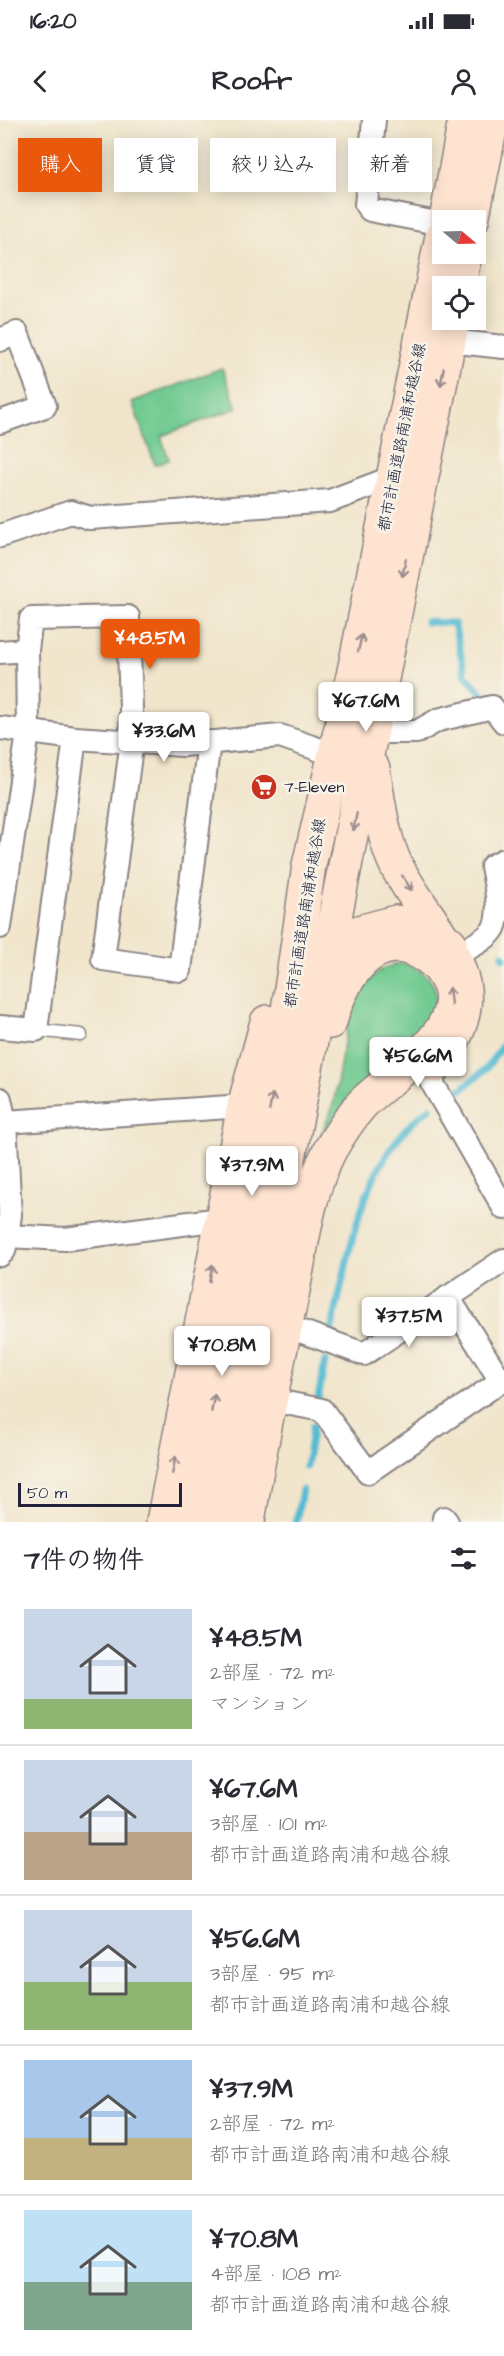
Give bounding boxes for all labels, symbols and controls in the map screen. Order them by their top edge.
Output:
text: 16:20 [30,6,77,37]
text: Roofr [212,62,292,100]
icon: back [24,65,57,98]
icon: person [447,65,480,98]
chip: 購入 [18,138,102,192]
chip: 賃貸 [114,138,198,192]
chip: 絞り込み [210,138,336,192]
chip: 新着 [348,138,432,192]
north arrow [432,210,486,264]
map controls [432,210,486,330]
button: locate [432,276,486,330]
street label: 都市計画道路南浦和越谷線 [373,341,431,533]
one-way arrow [436,367,447,386]
one-way arrow [398,558,409,578]
pin: ¥48.5M [101,619,199,670]
text: ¥48.5M [115,624,185,652]
one-way arrow [355,634,366,654]
pin: ¥67.6M [317,682,415,733]
text: ¥67.6M [332,687,400,715]
pin: ¥33.6M [115,712,213,763]
text: ¥33.6M [133,717,195,745]
supermarket icon: 7-Eleven [249,772,279,802]
place label: 7-Eleven [284,776,344,798]
one-way arrow [349,811,360,831]
street label: 都市計画道路南浦和越谷線 [279,816,331,1010]
one-way arrow [401,874,413,891]
one-way arrow [445,987,456,1006]
pin: ¥56.6M [369,1037,467,1088]
text: ¥56.6M [383,1042,453,1070]
one-way arrow [266,1093,277,1113]
pin: ¥37.9M [203,1146,301,1197]
text: ¥37.9M [220,1151,284,1179]
one-way arrow [206,1264,217,1283]
pin: ¥37.5M [360,1297,458,1348]
text: ¥37.5M [376,1302,442,1330]
pin: ¥70.8M [173,1326,271,1377]
text: ¥70.8M [188,1331,256,1359]
one-way arrow [208,1393,219,1413]
one-way arrow [169,1455,180,1475]
scale bar [18,1480,182,1508]
text: 50 m [27,1482,67,1504]
text: 7件の物件 [24,1542,144,1578]
icon: filters [447,1542,480,1575]
text: ¥48.5M [210,1620,302,1656]
icon: home [72,1633,144,1705]
text: 2部屋 · 72 m² [210,1659,335,1687]
text: マンション [210,1690,309,1718]
text: ¥67.6M [210,1771,298,1807]
icon: home [72,1784,144,1856]
text: 3部屋 · 101 m² [210,1810,328,1838]
text: 都市計画道路南浦和越谷線 [210,1841,450,1869]
text: ¥56.6M [210,1921,300,1957]
icon: home [72,1934,144,2006]
text: 3部屋 · 95 m² [210,1960,336,1988]
text: 都市計画道路南浦和越谷線 [210,1991,450,2019]
text: ¥37.9M [210,2071,293,2107]
icon: home [72,2084,144,2156]
text: 2部屋 · 72 m² [210,2110,335,2138]
text: 都市計画道路南浦和越谷線 [210,2141,450,2169]
text: ¥70.8M [210,2221,298,2257]
icon: home [72,2234,144,2306]
text: 4部屋 · 108 m² [210,2260,342,2288]
text: 都市計画道路南浦和越谷線 [210,2291,450,2319]

